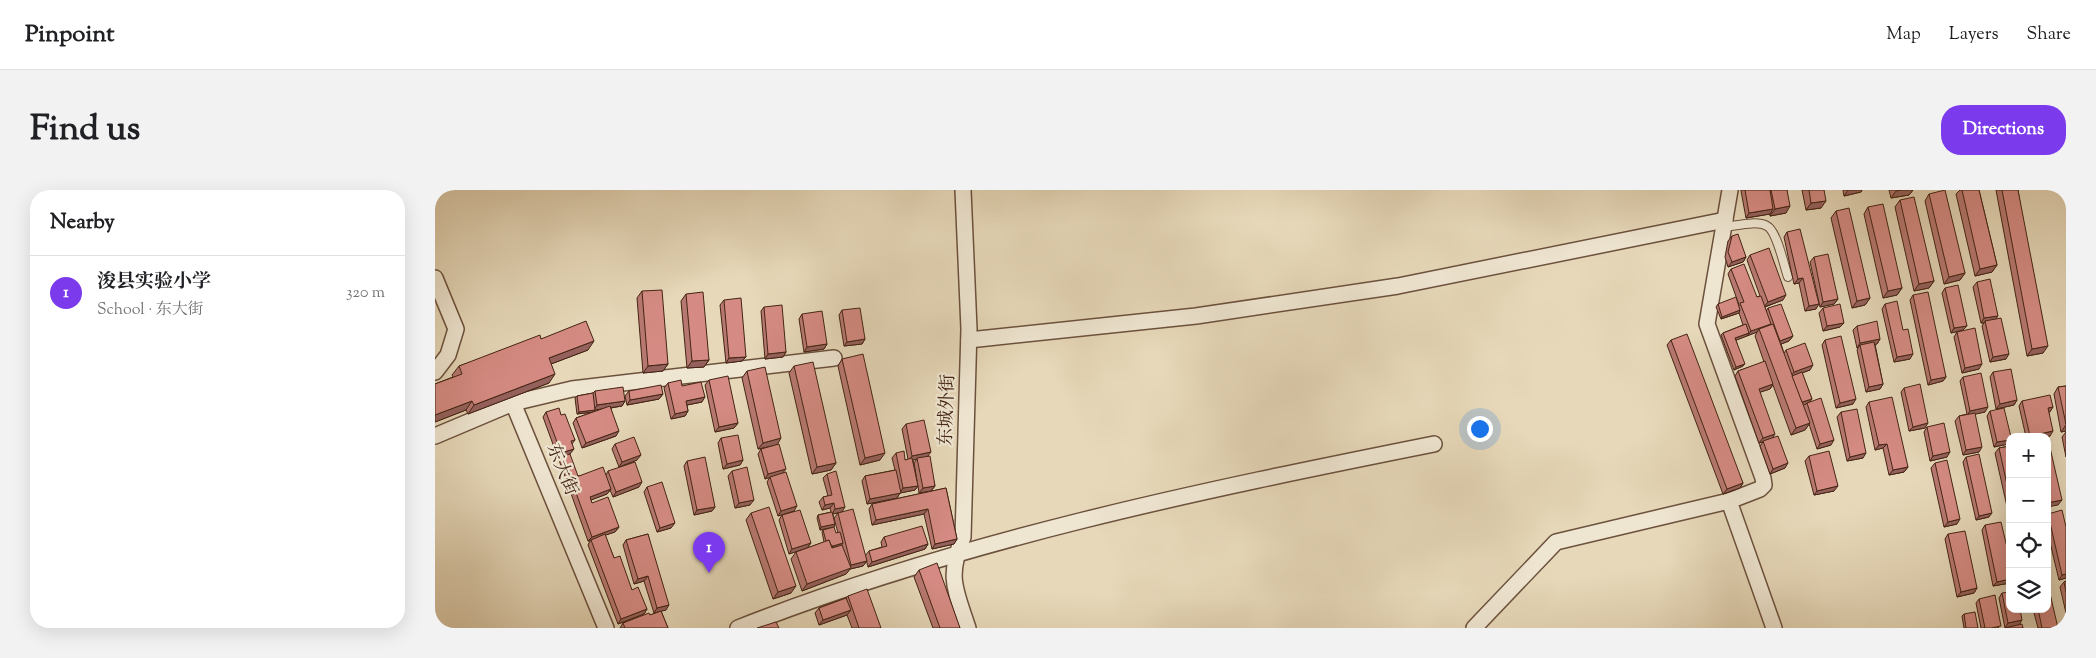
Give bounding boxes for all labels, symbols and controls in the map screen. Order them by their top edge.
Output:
text: Pinpoint [25,18,114,52]
text: Map [1886,22,1921,48]
text: Layers [1949,22,1999,48]
text: Share [2027,22,2071,48]
text: Find us [30,105,140,156]
button: Directions [1941,105,2066,155]
text: Nearby [50,208,115,238]
text: 浚县实验小学 [97,269,211,296]
text: 1 [63,282,69,305]
text: 320 m [346,282,385,305]
text: School · 东大街 [97,299,204,322]
street label: 东城外街 [934,374,962,446]
your location [1467,416,1493,442]
map controls [2006,433,2051,613]
button: + [2006,433,2051,478]
street label: 东大街 [539,440,583,500]
button: − [2006,478,2051,523]
button: locate [2006,523,2051,568]
pin: 1 [693,532,725,573]
button: layers [2006,568,2051,613]

